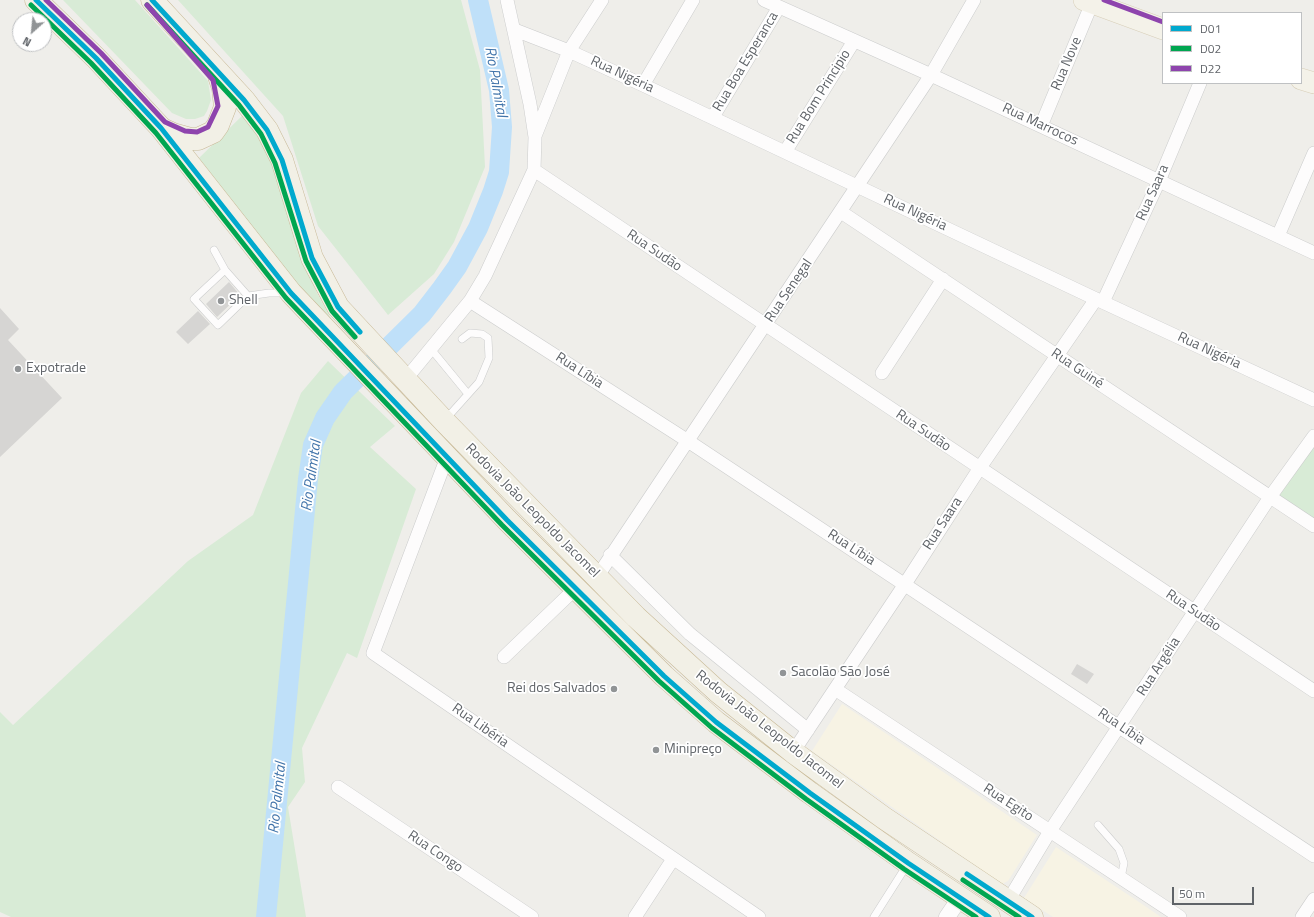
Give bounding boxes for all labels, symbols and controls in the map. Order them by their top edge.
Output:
street label: Rua Boa Esperanca [710,9,782,115]
north arrow [12,12,52,52]
legend [1162,12,1302,84]
text: D01 [1200,19,1221,38]
text: N [20,33,34,51]
street label: Rua Nove [1048,35,1086,93]
text: D02 [1200,39,1221,58]
water label: Rio Palmital [480,45,510,119]
street label: Rua Bom Principio [783,47,855,147]
street label: Rua Nigéria [588,53,656,97]
text: D22 [1200,59,1221,78]
street label: Rua Marrocos [999,100,1081,150]
street label: Rua Saara [1133,162,1173,224]
street label: Rua Nigéria [881,191,949,235]
street label: Rua Sudão [623,226,685,276]
street label: Rua Senegal [762,256,816,326]
place label: Shell [229,293,258,309]
marker: Shell [216,296,226,306]
street label: Rua Nigéria [1175,329,1243,373]
street label: Rua Guiné [1048,345,1106,393]
street label: Rua Líbia [552,349,606,393]
place label: Expotrade [26,361,86,377]
marker: Expotrade [13,364,23,374]
street label: Rua Sudão [892,406,954,456]
water label: Rio Palmital [298,439,326,513]
street label: Rodovia João Leopoldo Jacomel [461,440,603,582]
street label: Rua Saara [920,494,966,554]
street label: Rua Líbia [824,526,878,570]
street label: Rua Sudão [1162,586,1224,636]
street label: Rua Argélia [1134,634,1184,700]
place label: Sacolão São José [791,665,890,681]
street label: Rodovia João Leopoldo Jacomel [692,667,846,793]
marker: Sacolão São José [778,668,788,678]
place label: Rei dos Salvados [507,681,606,697]
marker: Rei dos Salvados [609,684,619,694]
street label: Rua Libéria [448,700,512,752]
street label: Rua Líbia [1094,705,1148,749]
place label: Minipreço [664,742,722,758]
marker: Minipreço [651,745,661,755]
water label: Rio Palmital [265,762,291,834]
street label: Rua Egito [980,781,1036,825]
street label: Rua Congo [404,827,466,877]
scale bar [1174,879,1256,905]
text: 50 m [1179,884,1205,903]

